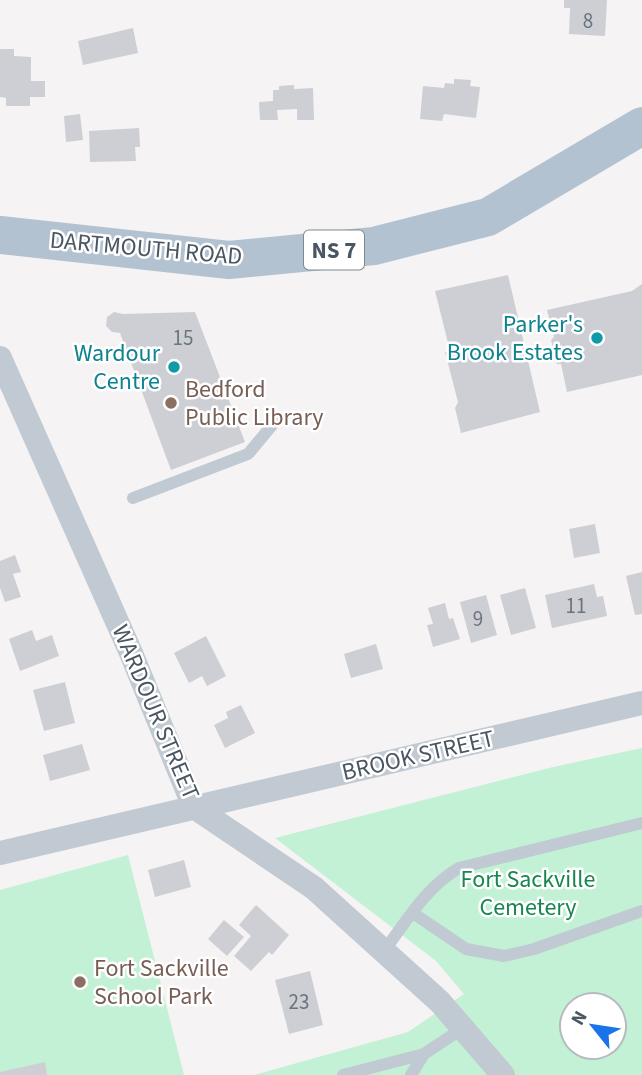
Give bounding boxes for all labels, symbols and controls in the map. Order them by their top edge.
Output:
house number: 8 [583,6,593,36]
street label: DARTMOUTH ROAD [48,223,244,274]
road number: NS 7 [304,230,364,270]
place label: Parker's Brook Estates [447,307,583,370]
house number: 15 [173,323,193,353]
marker: Parker's Brook Estates [589,330,605,346]
place label: Wardour Centre [74,336,161,399]
marker: Wardour Centre [166,359,182,375]
place label: Bedford Public Library [185,372,324,435]
marker: Bedford Public Library [163,395,179,411]
house number: 11 [566,591,586,621]
house number: 9 [473,604,483,634]
street label: WARDOUR STREET [103,619,208,805]
street label: BROOK STREET [338,721,498,790]
park label: Fort Sackville Cemetery [461,862,595,925]
place label: Fort Sackville School Park [94,951,229,1014]
marker: Fort Sackville School Park [72,974,88,990]
house number: 23 [289,987,309,1017]
north arrow [558,991,628,1061]
text: N [565,1006,594,1030]

